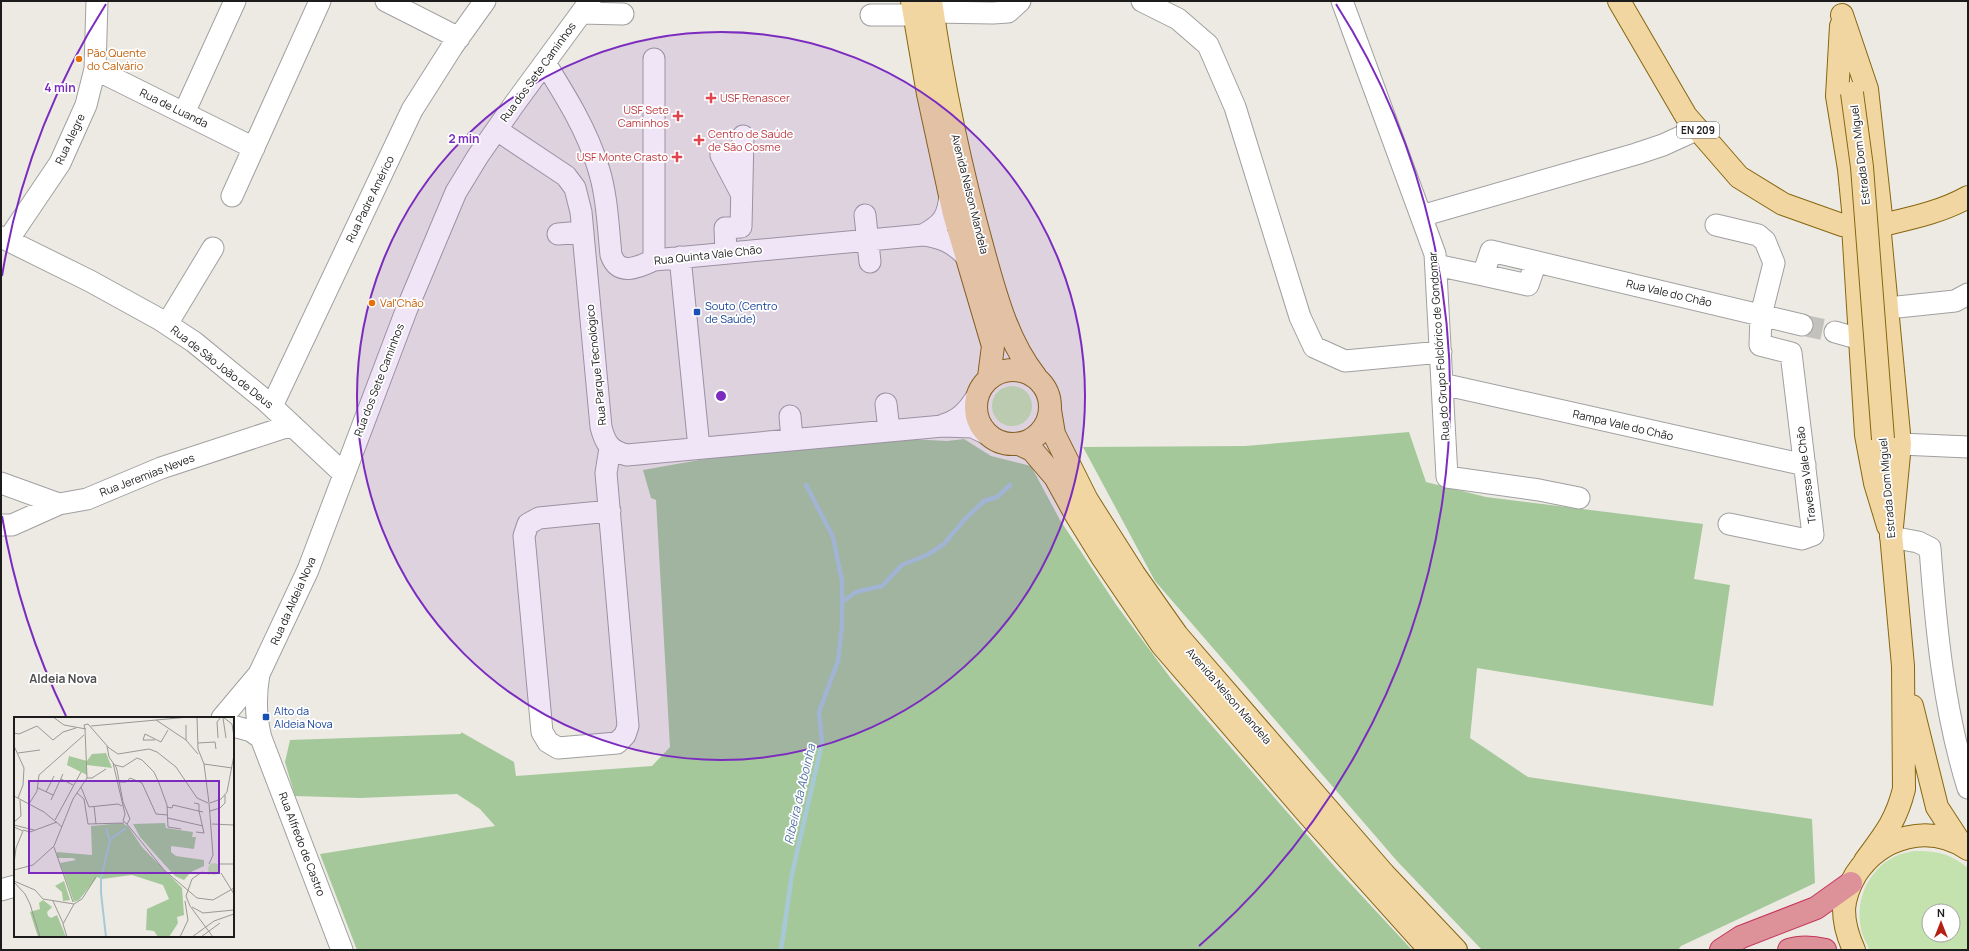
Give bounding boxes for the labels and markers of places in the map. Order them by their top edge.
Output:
place label: Pão Quente do Calvário [87,45,147,73]
marker: Pão Quente do Calvário [74,54,84,64]
place label: USF Renascer [720,90,790,105]
marker: USF Renascer [705,92,717,104]
place label: USF Sete Caminhos [618,102,670,130]
marker: USF Sete Caminhos [672,110,684,122]
place label: Centro de Saúde de São Cosme [708,126,794,154]
marker: Centro de Saúde de São Cosme [693,134,705,146]
place label: USF Monte Crasto [577,149,668,164]
marker: USF Monte Crasto [671,151,683,163]
place label: Val'Chão [380,295,424,310]
marker: Val'Chão [367,298,377,308]
place label: Souto (Centro de Saúde) [705,298,778,326]
marker: Souto (Centro de Saúde) [692,307,702,317]
centre of rings [714,389,728,403]
place label: Alto da Aldeia Nova [274,703,333,731]
marker: Alto da Aldeia Nova [261,712,271,722]

